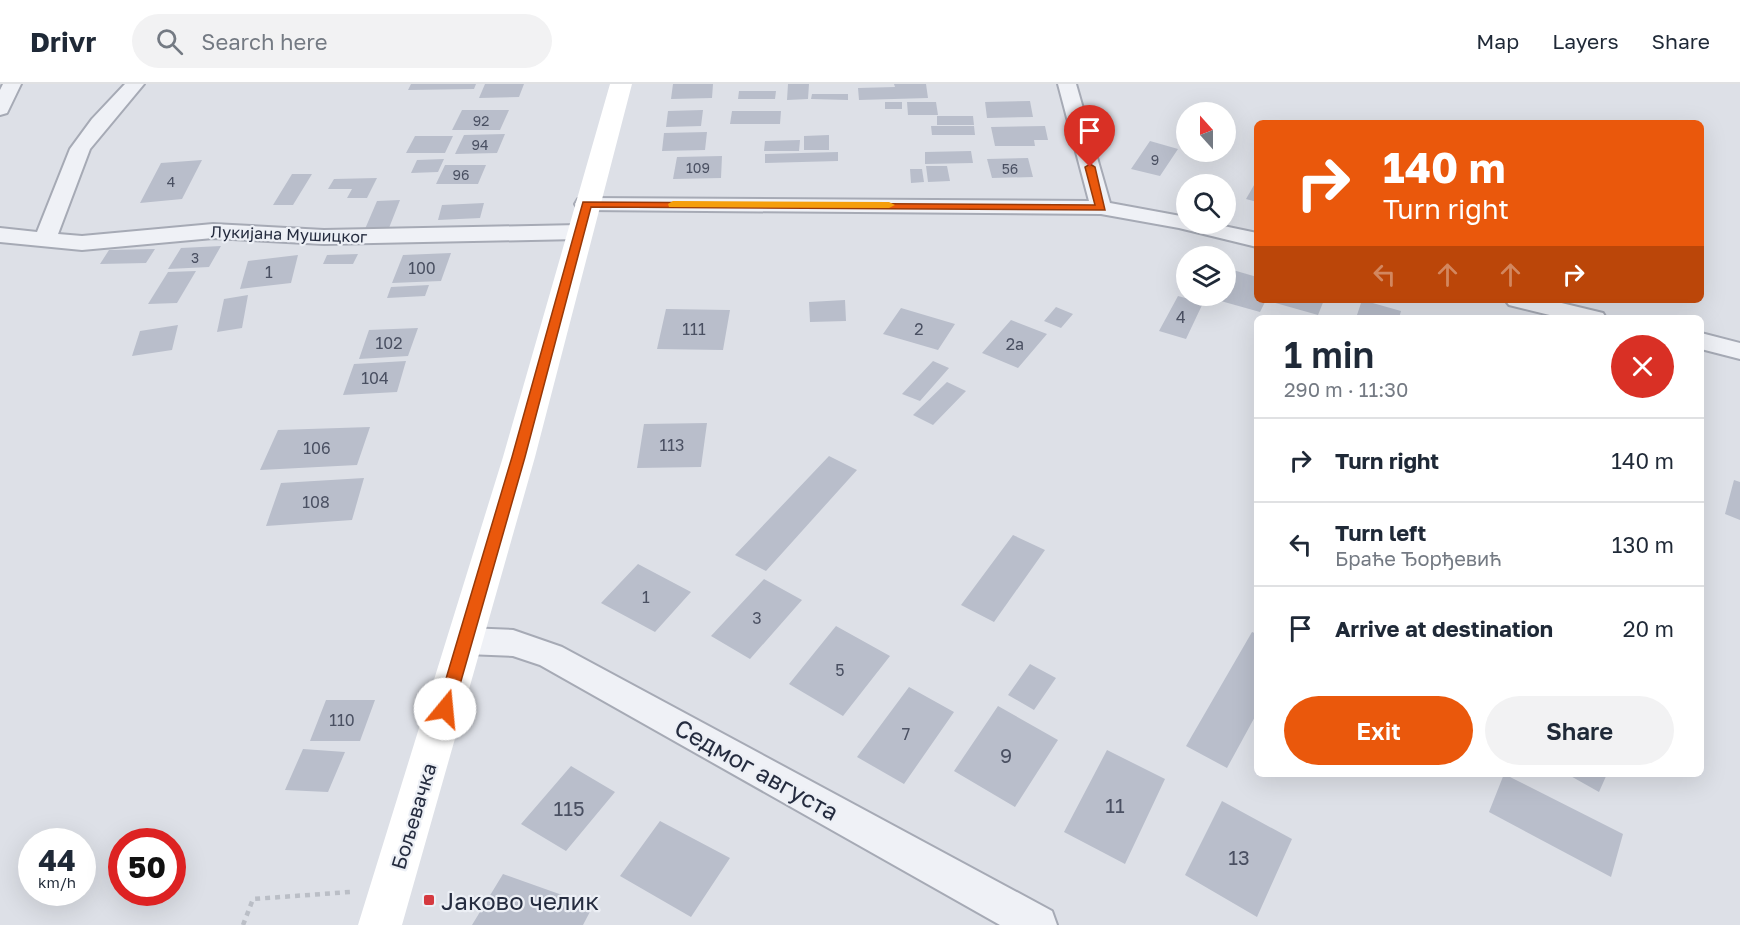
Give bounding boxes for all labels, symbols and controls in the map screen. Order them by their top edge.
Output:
search box [132,14,552,68]
text: Drivr [30,25,96,58]
icon: search [153,25,186,58]
text: Search here [201,28,327,55]
text: Map [1476,28,1519,54]
text: Layers [1552,28,1619,54]
text: Share [1652,28,1710,54]
north arrow [1176,102,1236,162]
map controls [1176,102,1236,306]
pin [1064,105,1115,167]
house number: 92 [473,112,489,129]
icon: arrive [1073,114,1106,147]
house number: 94 [471,136,489,153]
text: 140 m [1383,142,1505,192]
icon: right [1284,144,1362,222]
house number: 9 [1151,151,1159,168]
house number: 109 [686,159,710,176]
house number: 56 [1002,160,1018,177]
house number: 96 [453,166,469,183]
house number: 4 [167,173,175,190]
button: search [1176,174,1236,234]
text: Turn right [1383,193,1509,225]
street label: Лукијана Мушицког [210,221,368,247]
button: layers [1176,246,1236,306]
house number: 3 [191,249,199,266]
house number: 100 [408,258,436,278]
icon: left [1368,258,1401,291]
icon: ahead [1431,258,1464,291]
icon: ahead [1494,258,1527,291]
icon: right [1557,258,1590,291]
house number: 1 [265,262,273,282]
house number: 4 [1176,307,1186,327]
house number: 111 [682,319,706,339]
house number: 2 [914,319,924,339]
house number: 102 [376,333,402,353]
text: 1 min [1284,333,1374,376]
house number: 2a [1006,334,1024,354]
button: close [1611,335,1674,398]
house number: 104 [361,368,389,388]
text: 290 m · 11:30 [1284,377,1408,401]
house number: 113 [660,435,684,455]
house number: 106 [303,438,331,458]
icon: right [1284,444,1317,477]
text: Turn right [1335,447,1439,474]
text: 140 m [1611,447,1674,474]
house number: 108 [302,492,330,512]
text: Turn left [1335,519,1426,546]
icon: left [1284,528,1317,561]
text: 130 m [1612,531,1674,558]
text: Браће Ђорђевић [1335,546,1502,570]
house number: 1 [642,587,650,607]
house number: 3 [752,608,762,628]
icon: arrive [1284,612,1317,645]
text: Arrive at destination [1335,615,1553,642]
text: 20 m [1623,615,1674,642]
house number: 5 [835,660,845,680]
position arrow [413,677,477,741]
button: Exit [1284,696,1473,765]
button: Share [1485,696,1674,765]
house number: 110 [329,710,355,730]
street label: Седмог августа [670,712,844,826]
house number: 7 [902,724,910,744]
house number: 9 [1000,743,1012,767]
street label: Бољевачка [385,760,441,872]
house number: 11 [1105,793,1125,817]
house number: 115 [554,796,585,820]
speed limit sign: 50 [108,828,186,906]
text: 44 [38,842,76,878]
house number: 13 [1228,845,1250,869]
text: km/h [38,873,76,891]
place label: Јаково челик [441,886,599,915]
marker: Јаково челик [422,893,436,907]

